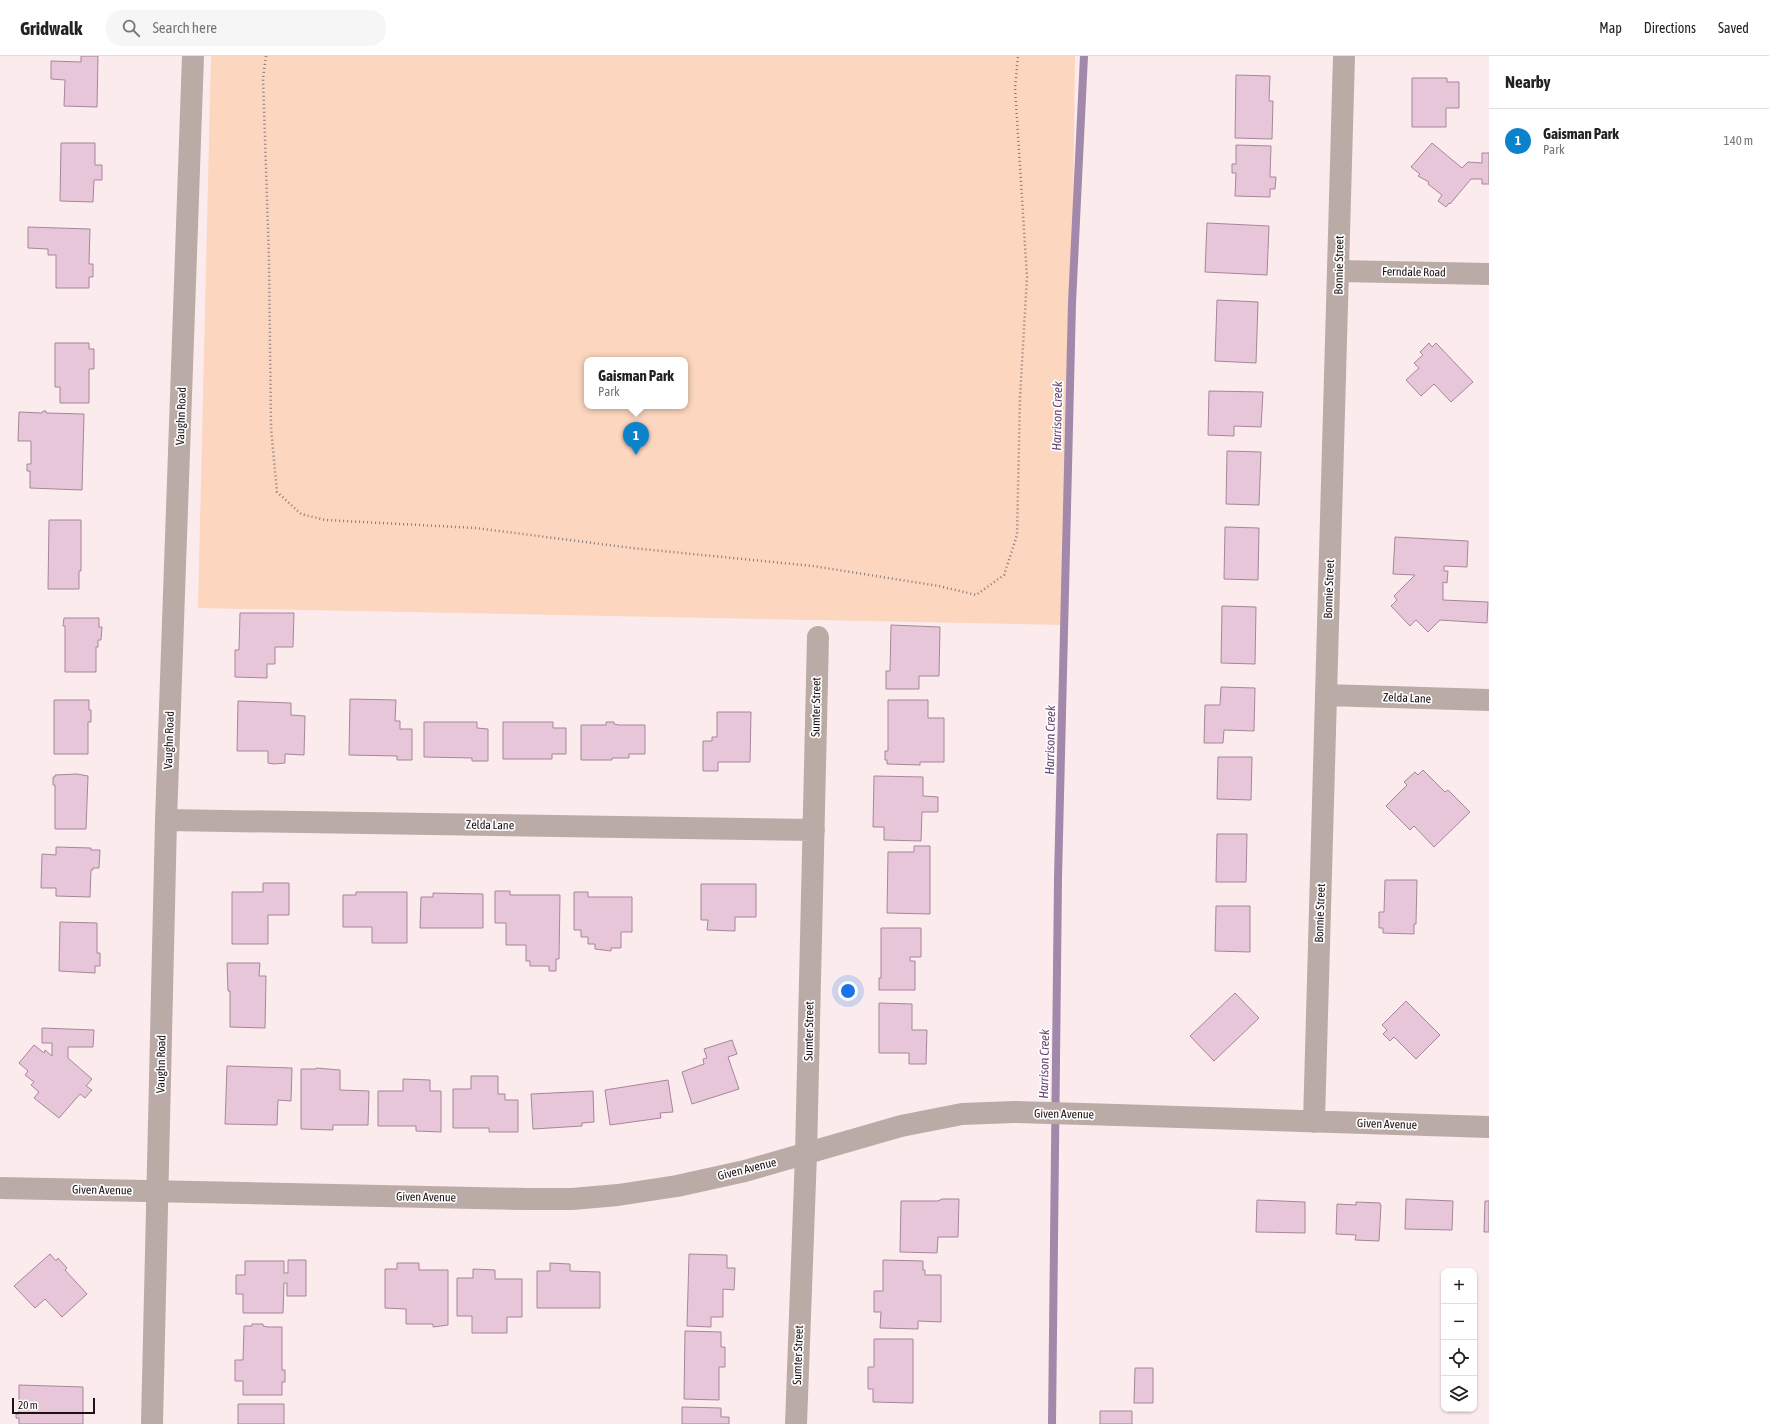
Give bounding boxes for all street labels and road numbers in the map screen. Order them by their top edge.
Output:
street label: Bonnie Street [1331,235,1347,295]
street label: Ferndale Road [1382,264,1446,280]
street label: Vaughn Road [173,387,189,445]
street label: Bonnie Street [1321,559,1337,619]
street label: Sumter Street [808,676,824,737]
street label: Zelda Lane [1383,690,1431,706]
street label: Vaughn Road [161,711,177,769]
street label: Zelda Lane [466,818,514,832]
street label: Bonnie Street [1312,883,1328,943]
street label: Sumter Street [801,1000,817,1061]
street label: Vaughn Road [153,1035,169,1093]
street label: Given Avenue [1034,1106,1094,1122]
street label: Given Avenue [1357,1116,1417,1132]
street label: Given Avenue [716,1155,778,1183]
street label: Given Avenue [72,1182,132,1198]
street label: Given Avenue [396,1189,456,1205]
street label: Sumter Street [790,1324,806,1385]

